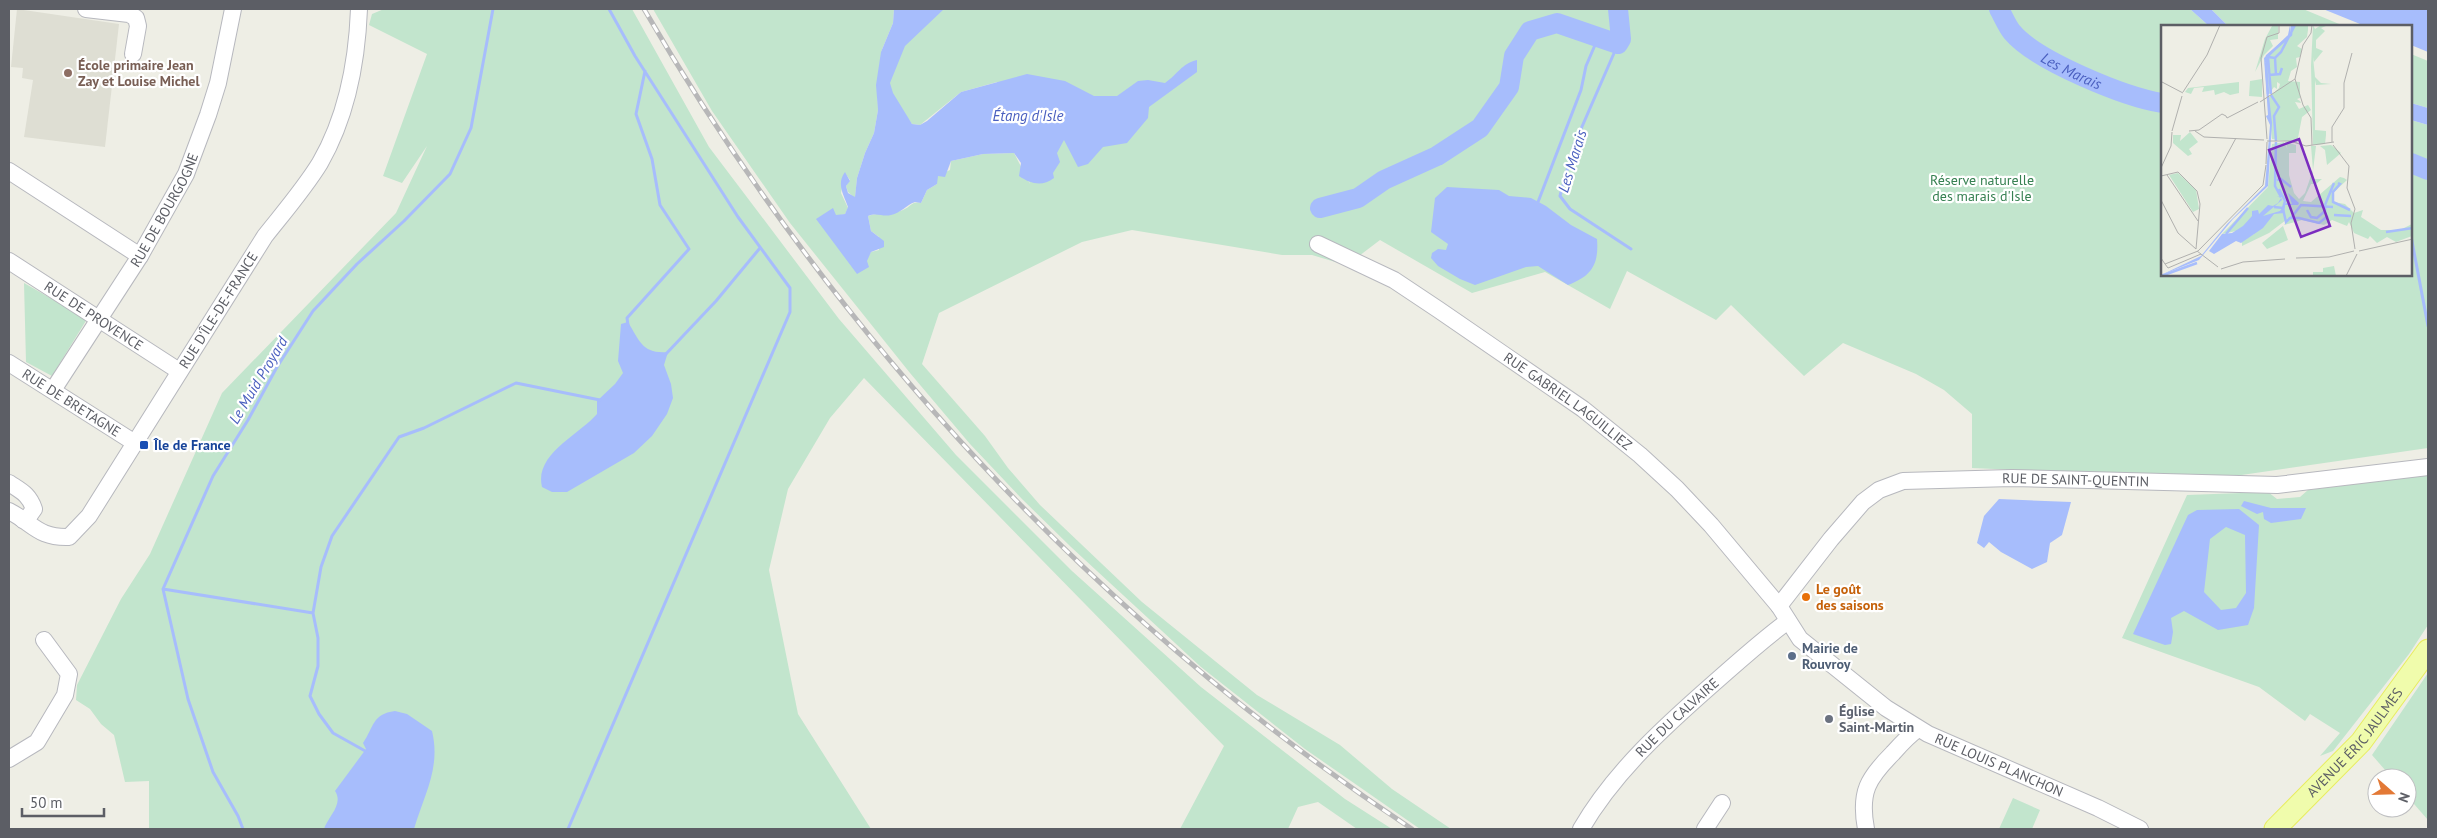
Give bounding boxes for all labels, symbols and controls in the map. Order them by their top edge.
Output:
inset map [2161,25,2412,276]
water label: Les Marais [2038,48,2105,93]
place label: École primaire Jean Zay et Louise Michel [78,56,200,90]
marker: École primaire Jean Zay et Louise Michel [62,67,74,79]
water label: Étang d'Isle [993,106,1063,125]
water label: Les Marais [1553,127,1591,195]
street label: RUE DE BOURGOGNE [126,150,202,271]
park label: Réserve naturelle des marais d'Isle [1930,171,2034,205]
street label: RUE D'ÎLE-DE-FRANCE [175,249,262,372]
street label: RUE DE PROVENCE [41,277,147,354]
water label: Le Muid Proyard [224,333,292,427]
street label: RUE GABRIEL LAGUILLIEZ [1500,348,1636,454]
street label: RUE DE BRETAGNE [19,365,124,441]
place label: Île de France [153,436,231,454]
marker: Île de France [138,439,150,451]
street label: RUE DE SAINT-QUENTIN [2002,469,2149,491]
place label: Le goût des saisons [1816,580,1884,614]
marker: Le goût des saisons [1800,591,1812,603]
place label: Mairie de Rouvroy [1802,639,1858,673]
marker: Mairie de Rouvroy [1786,650,1798,662]
street label: RUE DU CALVAIRE [1631,674,1723,761]
street label: AVENUE ÉRIC JAULMES [2302,684,2406,800]
place label: Église Saint-Martin [1839,702,1914,736]
marker: Église Saint-Martin [1823,713,1835,725]
street label: RUE LOUIS PLANCHON [1932,729,2066,801]
north arrow [2367,768,2417,818]
scale bar [22,786,105,818]
text: 50 m [30,793,63,812]

